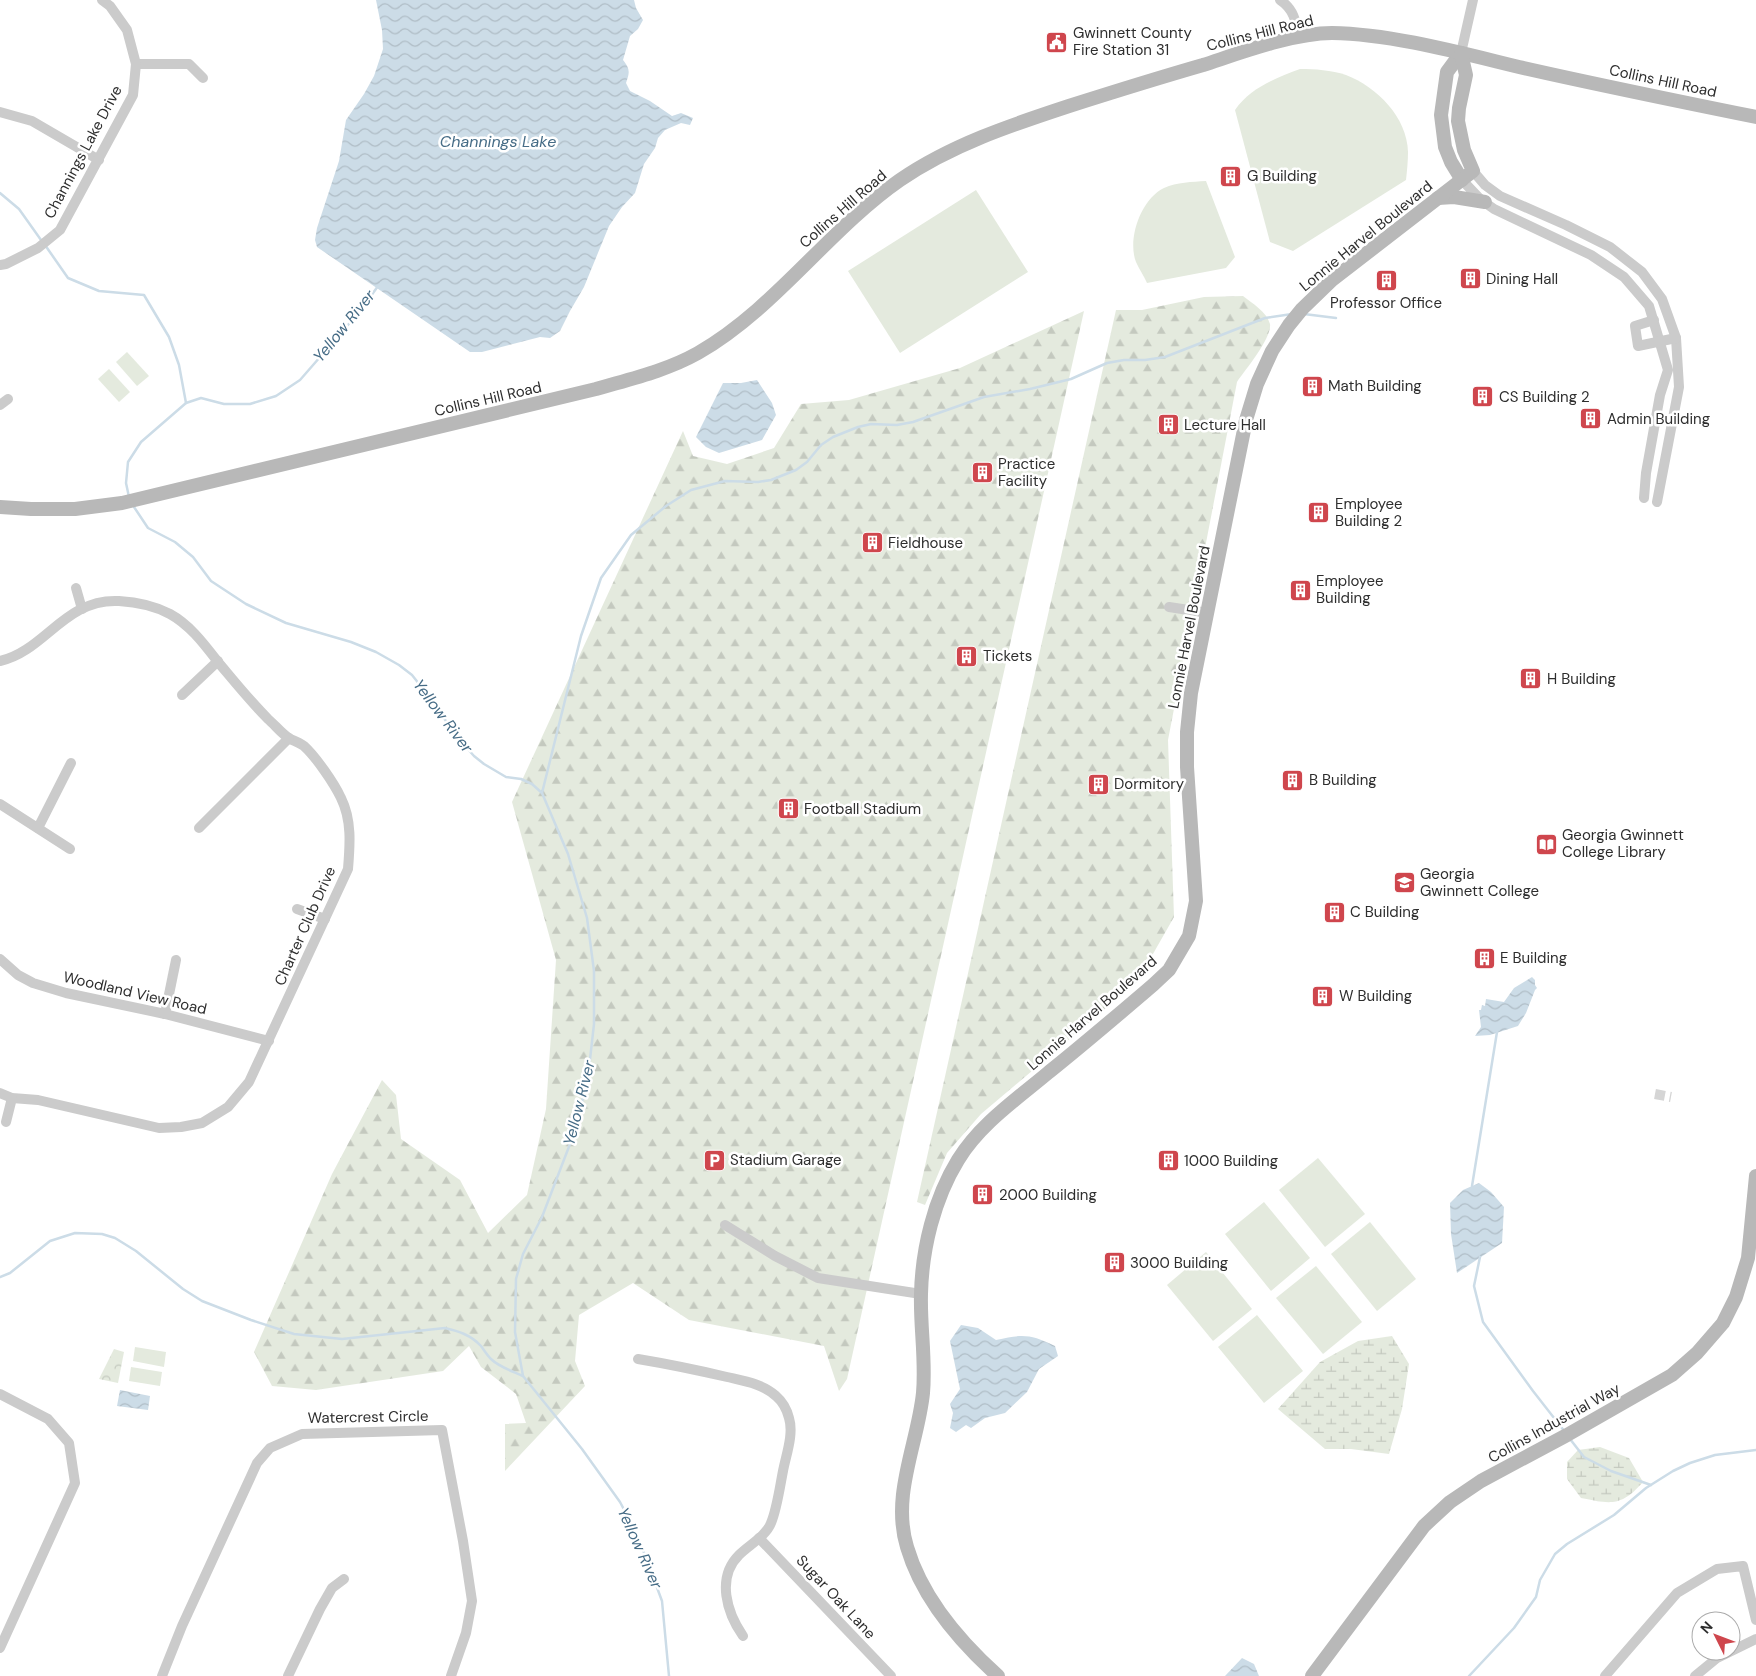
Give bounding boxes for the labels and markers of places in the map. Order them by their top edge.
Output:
place label: Gwinnett County Fire Station 31 [1073,23,1192,60]
public building icon: Gwinnett County Fire Station 31 [1045,30,1069,54]
building icon: G Building [1219,164,1243,188]
place label: G Building [1247,166,1317,186]
building icon: Dining Hall [1458,267,1482,291]
building icon: Professor Office [1374,268,1398,292]
place label: Dining Hall [1486,269,1558,289]
place label: Professor Office [1330,293,1442,313]
building icon: Math Building [1300,374,1324,398]
place label: Math Building [1328,376,1422,396]
building icon: CS Building 2 [1471,385,1495,409]
place label: CS Building 2 [1499,387,1590,407]
building icon: Admin Building [1579,407,1603,431]
place label: Admin Building [1607,409,1710,429]
building icon: Lecture Hall [1156,413,1180,437]
place label: Lecture Hall [1184,415,1266,435]
place label: Practice Facility [998,454,1055,491]
building icon: Practice Facility [970,461,994,485]
place label: Employee Building 2 [1335,494,1403,531]
building icon: Employee Building 2 [1307,501,1331,525]
building icon: Fieldhouse [860,531,884,555]
place label: Fieldhouse [888,533,963,553]
place label: Employee Building [1316,571,1384,608]
building icon: Employee Building [1288,578,1312,602]
building icon: Tickets [955,644,979,668]
place label: Tickets [983,646,1032,666]
building icon: H Building [1519,667,1543,691]
place label: H Building [1547,669,1616,689]
building icon: B Building [1281,768,1305,792]
place label: B Building [1309,770,1377,790]
building icon: Dormitory [1086,772,1110,796]
place label: Dormitory [1114,774,1185,794]
building icon: Football Stadium [776,797,800,821]
place label: Football Stadium [804,799,921,819]
place label: Georgia Gwinnett College Library [1562,825,1684,862]
library icon: Georgia Gwinnett College Library [1534,832,1558,856]
place label: Georgia Gwinnett College [1420,864,1539,901]
school or university icon: Georgia Gwinnett College [1392,871,1416,895]
building icon: C Building [1322,900,1346,924]
place label: C Building [1350,902,1419,922]
building icon: E Building [1472,946,1496,970]
place label: E Building [1500,948,1567,968]
building icon: W Building [1311,984,1335,1008]
place label: W Building [1339,986,1412,1006]
parking icon: Stadium Garage [702,1148,726,1172]
building icon: 1000 Building [1156,1149,1180,1173]
place label: Stadium Garage [730,1150,842,1170]
place label: 1000 Building [1184,1151,1278,1171]
building icon: 2000 Building [971,1183,995,1207]
place label: 2000 Building [999,1185,1097,1205]
building icon: 3000 Building [1102,1251,1126,1275]
place label: 3000 Building [1130,1253,1228,1273]

